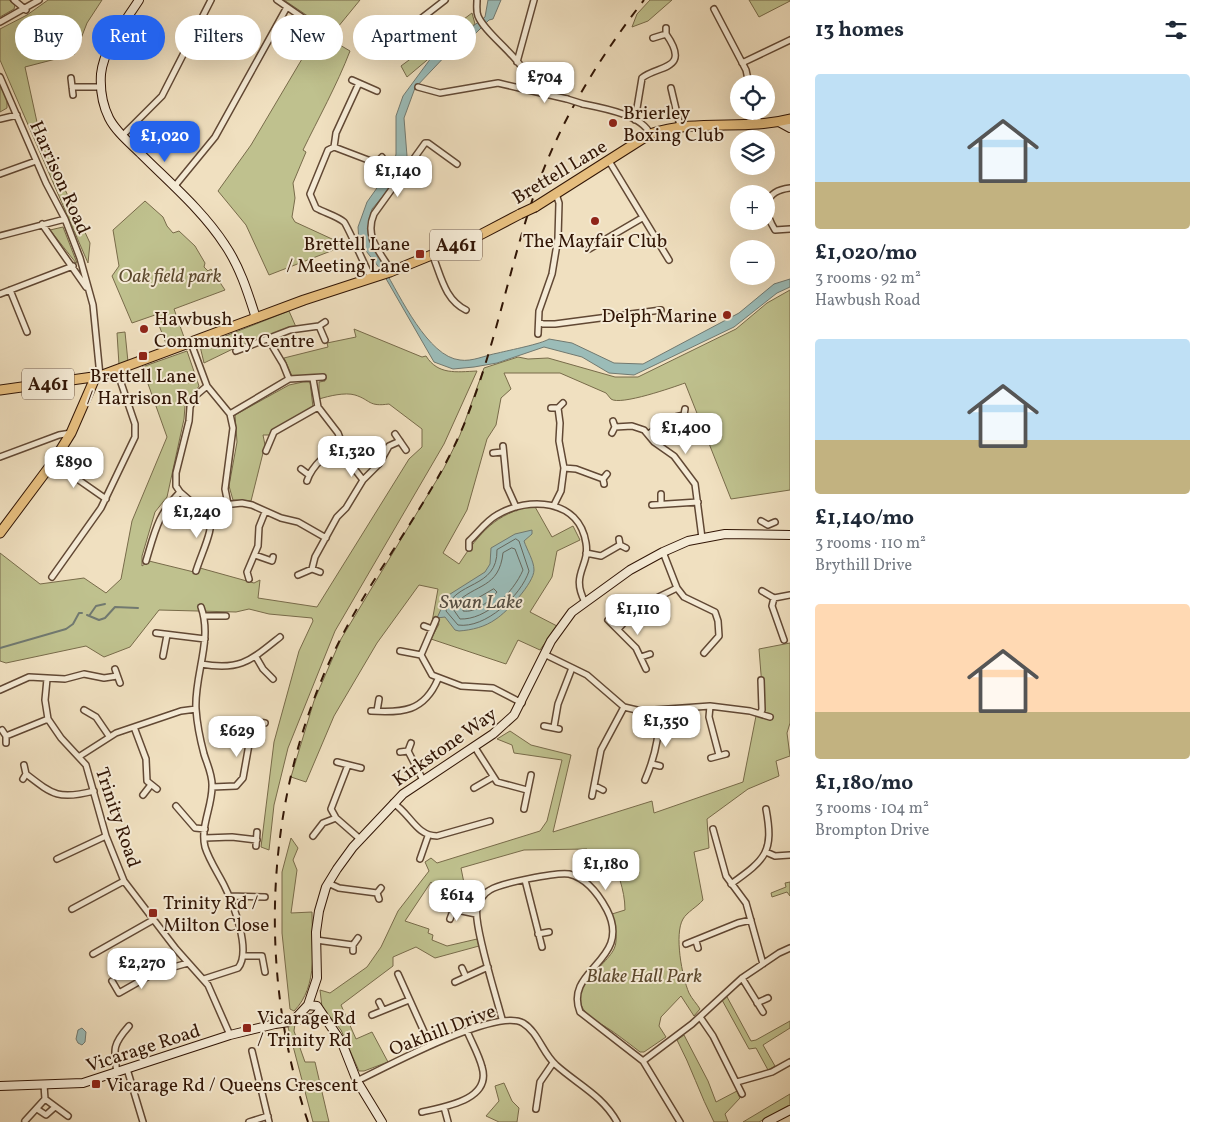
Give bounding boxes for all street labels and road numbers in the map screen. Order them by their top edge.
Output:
street label: Harrison Road [23,117,96,239]
street label: Brettell Lane [508,134,612,211]
road number: A461 [430,230,482,260]
road number: A461 [22,368,74,399]
street label: Kirkstone Way [388,702,503,793]
street label: Trinity Road [88,764,146,871]
street label: Oakhill Drive [386,999,500,1063]
street label: Vicarage Road [83,1018,204,1080]

